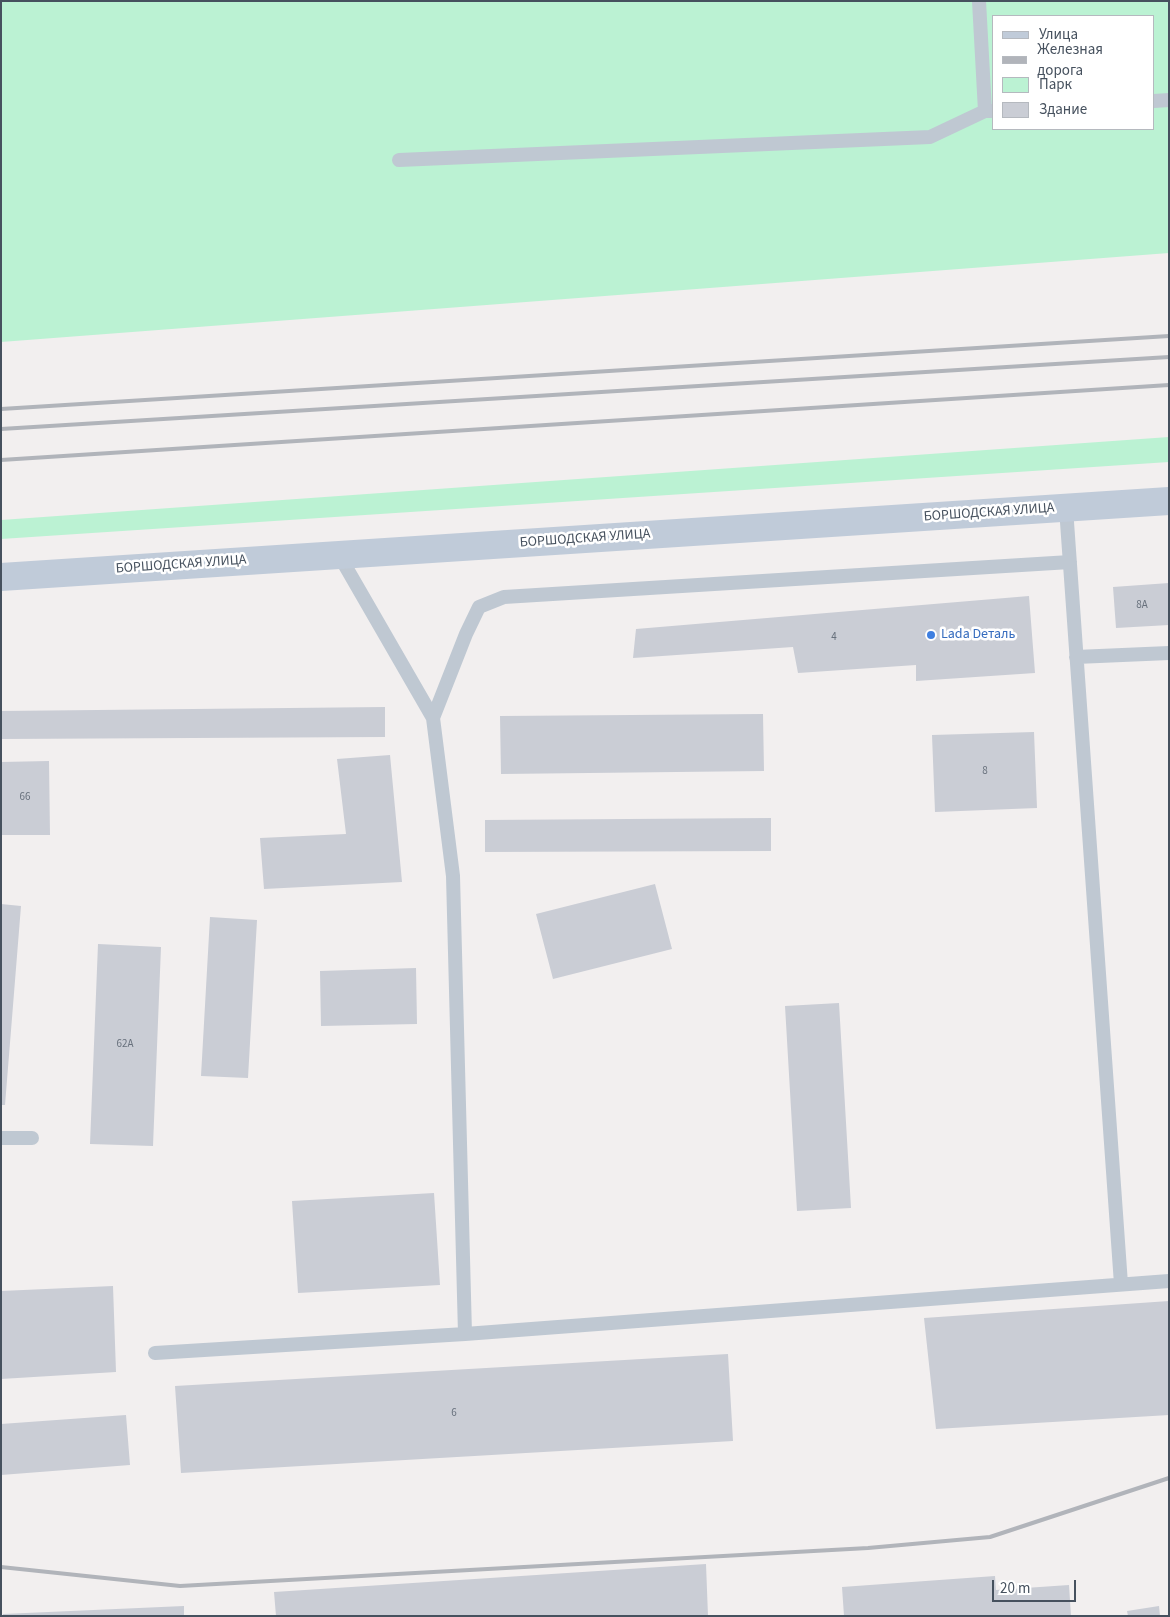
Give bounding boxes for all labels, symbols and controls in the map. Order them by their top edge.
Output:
legend [992,15,1155,130]
text: Улица [1039,24,1078,45]
text: Железная дорога [1037,39,1103,81]
text: Парк [1039,74,1072,95]
text: Здание [1039,99,1087,120]
street label: БОРШОДСКАЯ УЛИЦА [923,500,1055,526]
street label: БОРШОДСКАЯ УЛИЦА [519,526,651,552]
street label: БОРШОДСКАЯ УЛИЦА [115,552,247,578]
house number: 8А [1136,599,1148,613]
place label: Lada Dеталь [941,627,1015,643]
marker: Lada Dеталь [925,629,937,641]
house number: 4 [831,631,837,645]
house number: 8 [982,765,988,779]
house number: 66 [20,791,30,805]
house number: 62А [117,1038,133,1052]
house number: 6 [451,1407,457,1421]
scale bar [995,1570,1079,1602]
text: 20 m [1000,1578,1030,1599]

